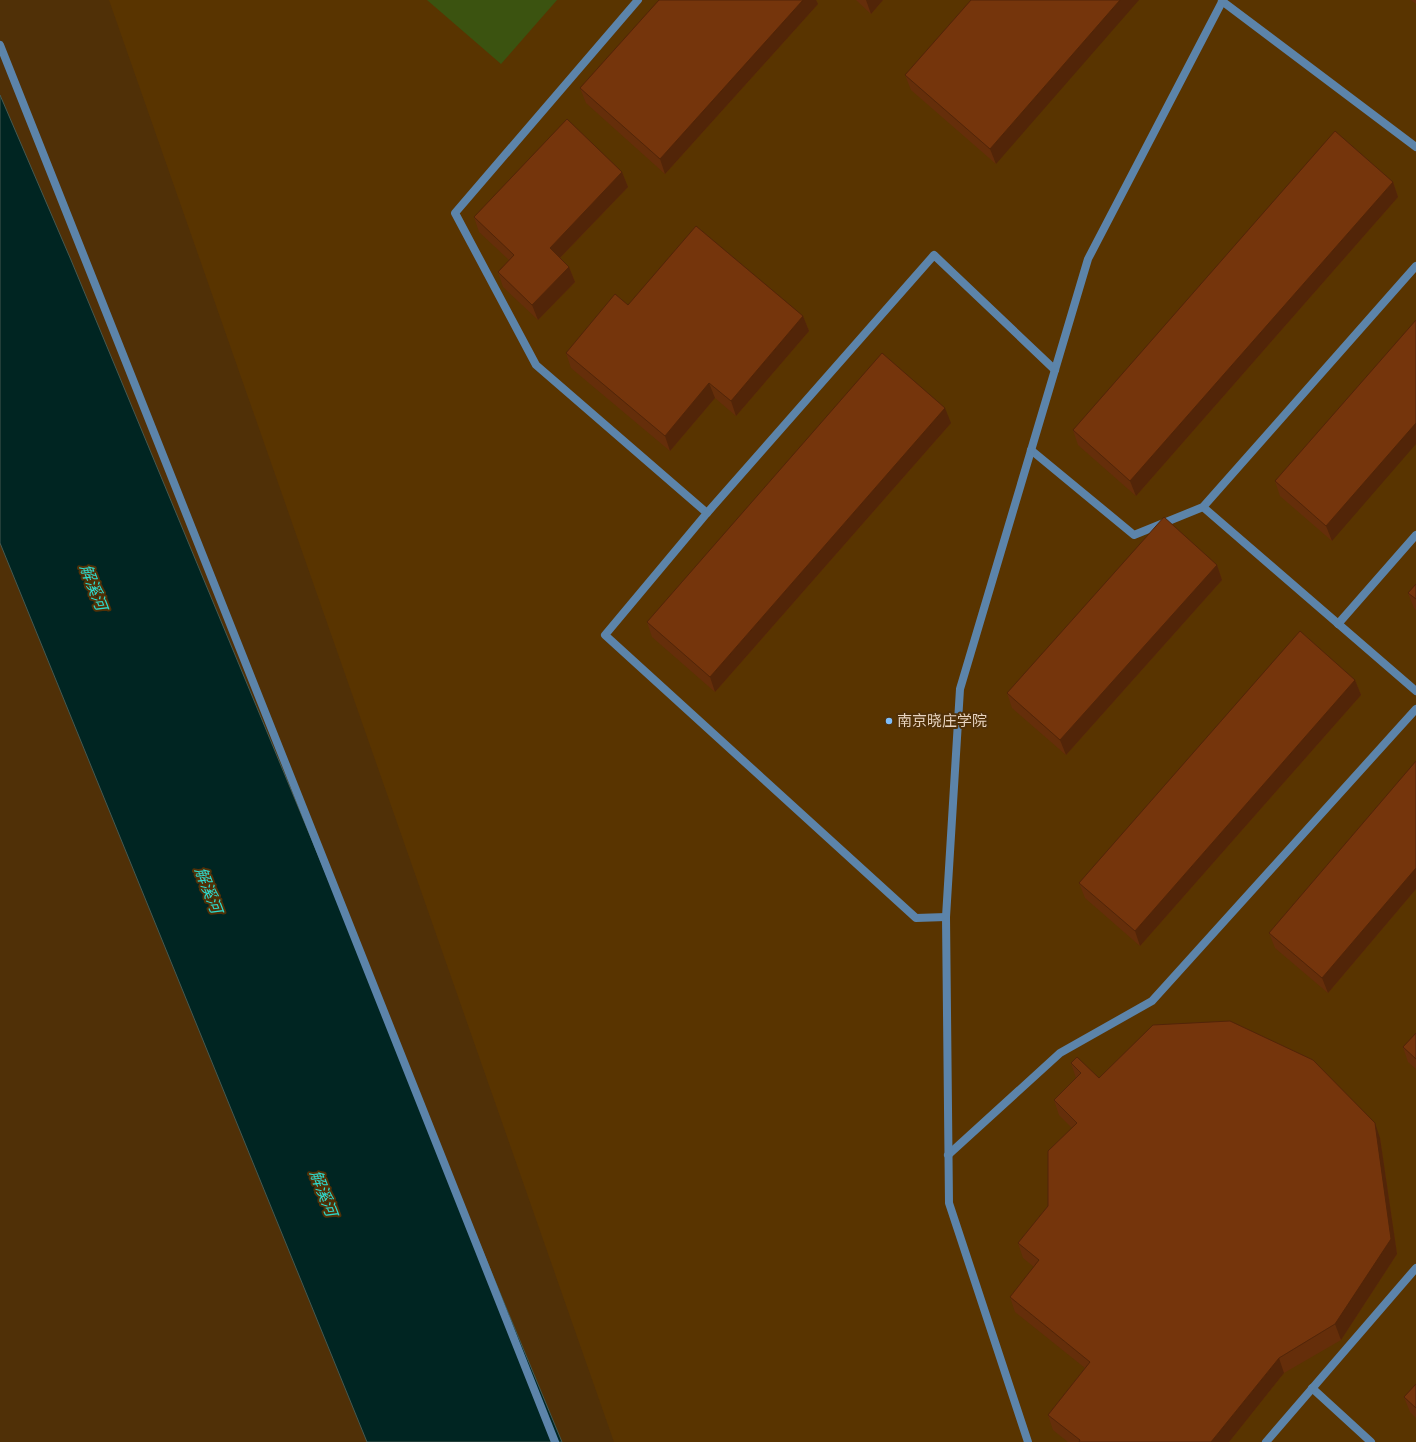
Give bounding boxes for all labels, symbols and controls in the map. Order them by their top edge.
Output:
water label: 解溪河 [74,560,115,616]
place label: 南京晓庄学院 [897,709,987,732]
marker: 南京晓庄学院 [884,716,894,726]
water label: 解溪河 [189,863,230,919]
water label: 解溪河 [304,1166,345,1222]

